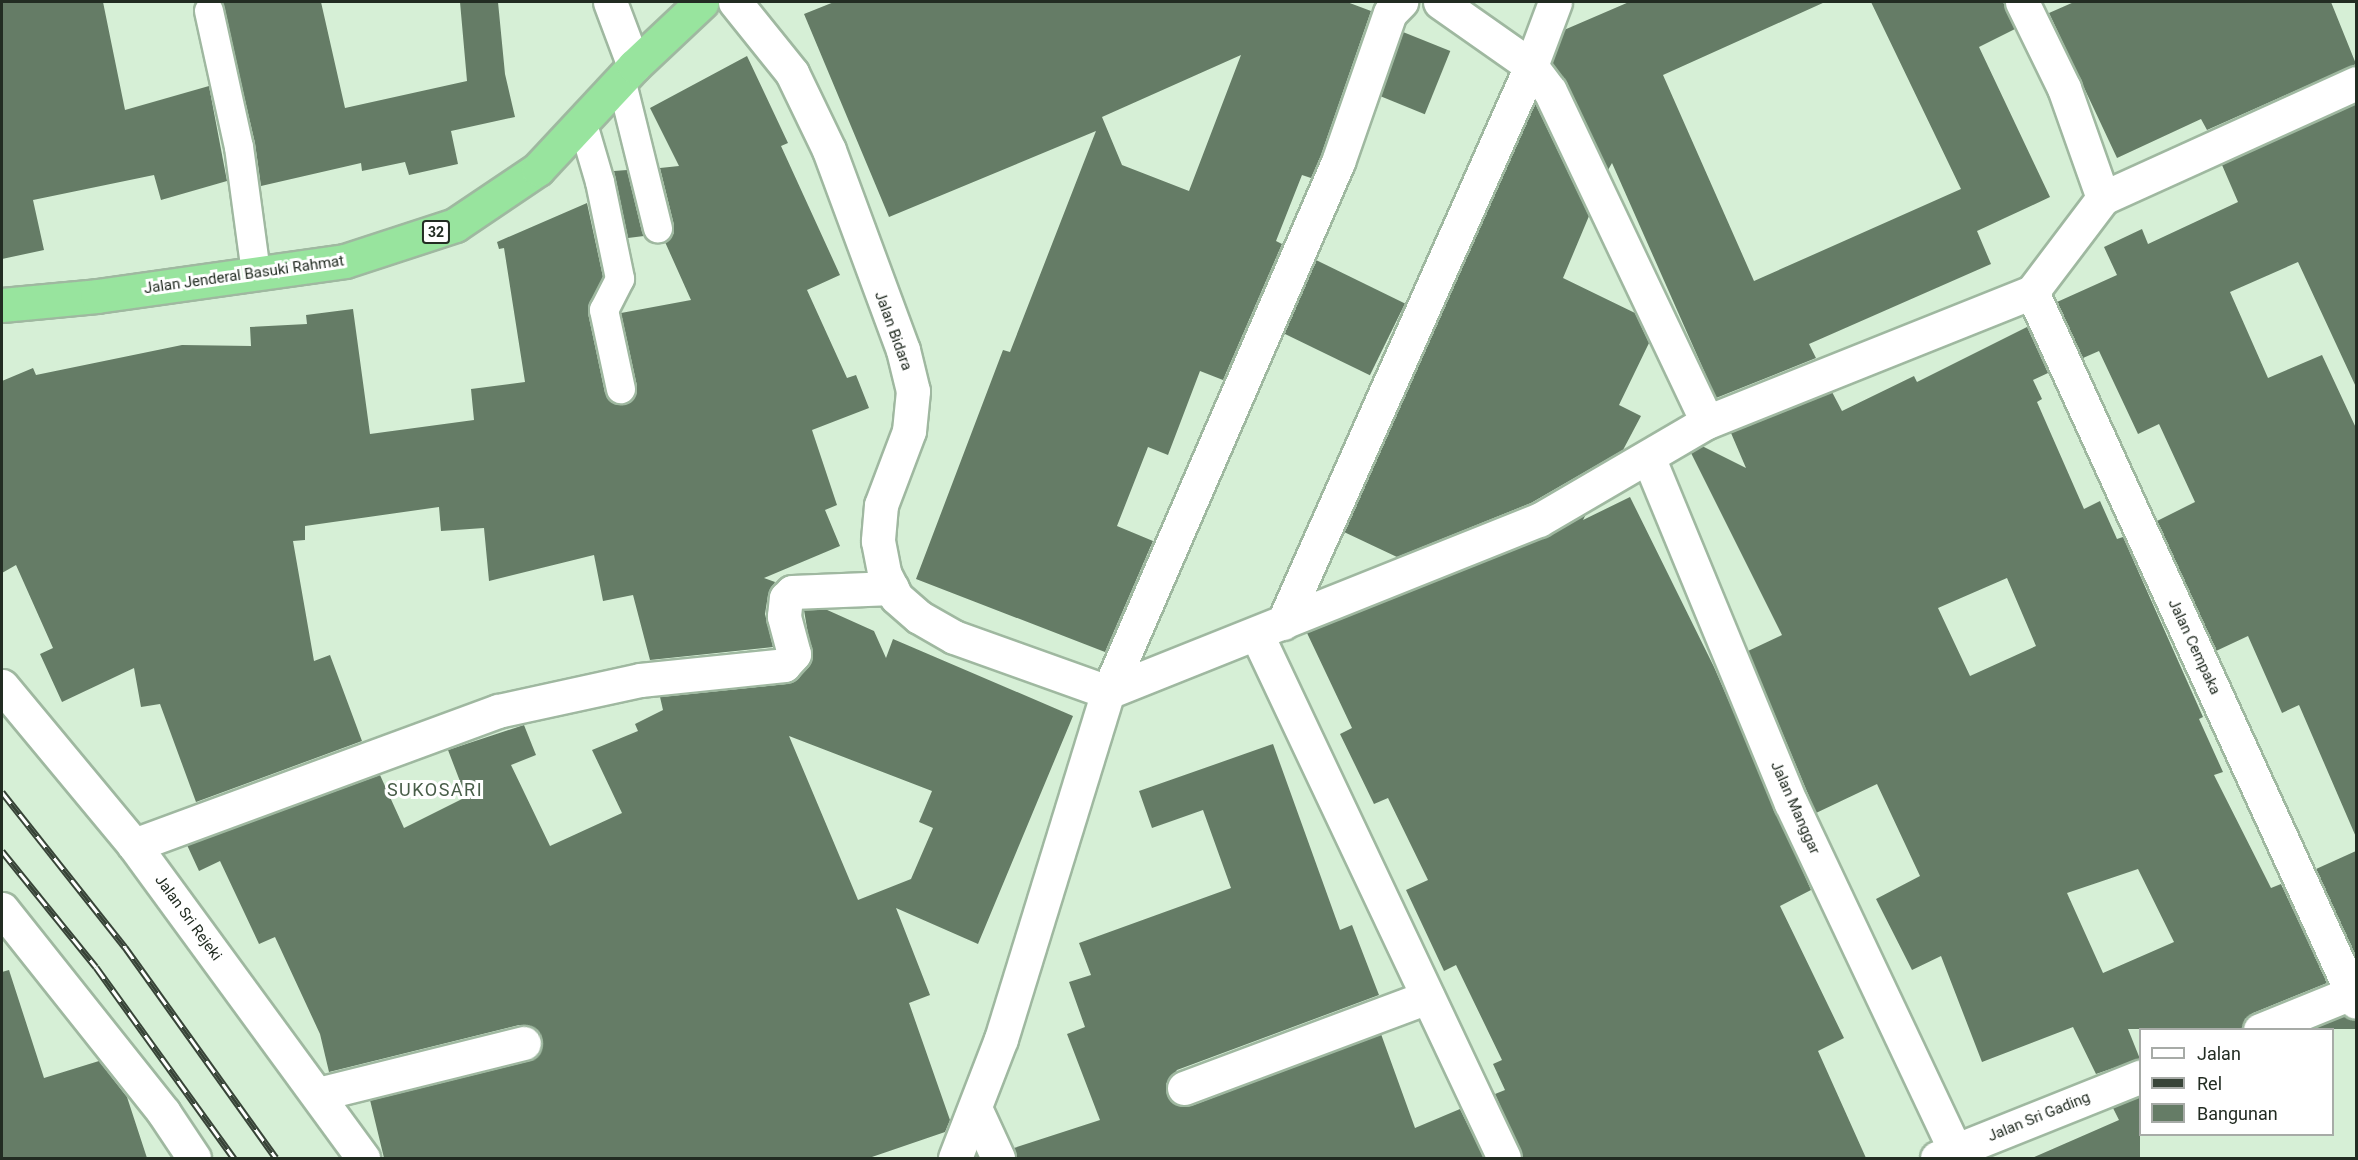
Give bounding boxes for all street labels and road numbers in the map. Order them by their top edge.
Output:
road number: 32 [421,221,451,243]
street label: Jalan Jenderal Basuki Rahmat [143,252,345,298]
street label: Jalan Bidara [870,289,916,373]
street label: Jalan Cempaka [2164,596,2224,698]
street label: Jalan Manggar [1766,759,1824,857]
street label: Jalan Sri Rejeki [151,872,225,964]
street label: Jalan Sri Gading [1985,1088,2093,1146]

